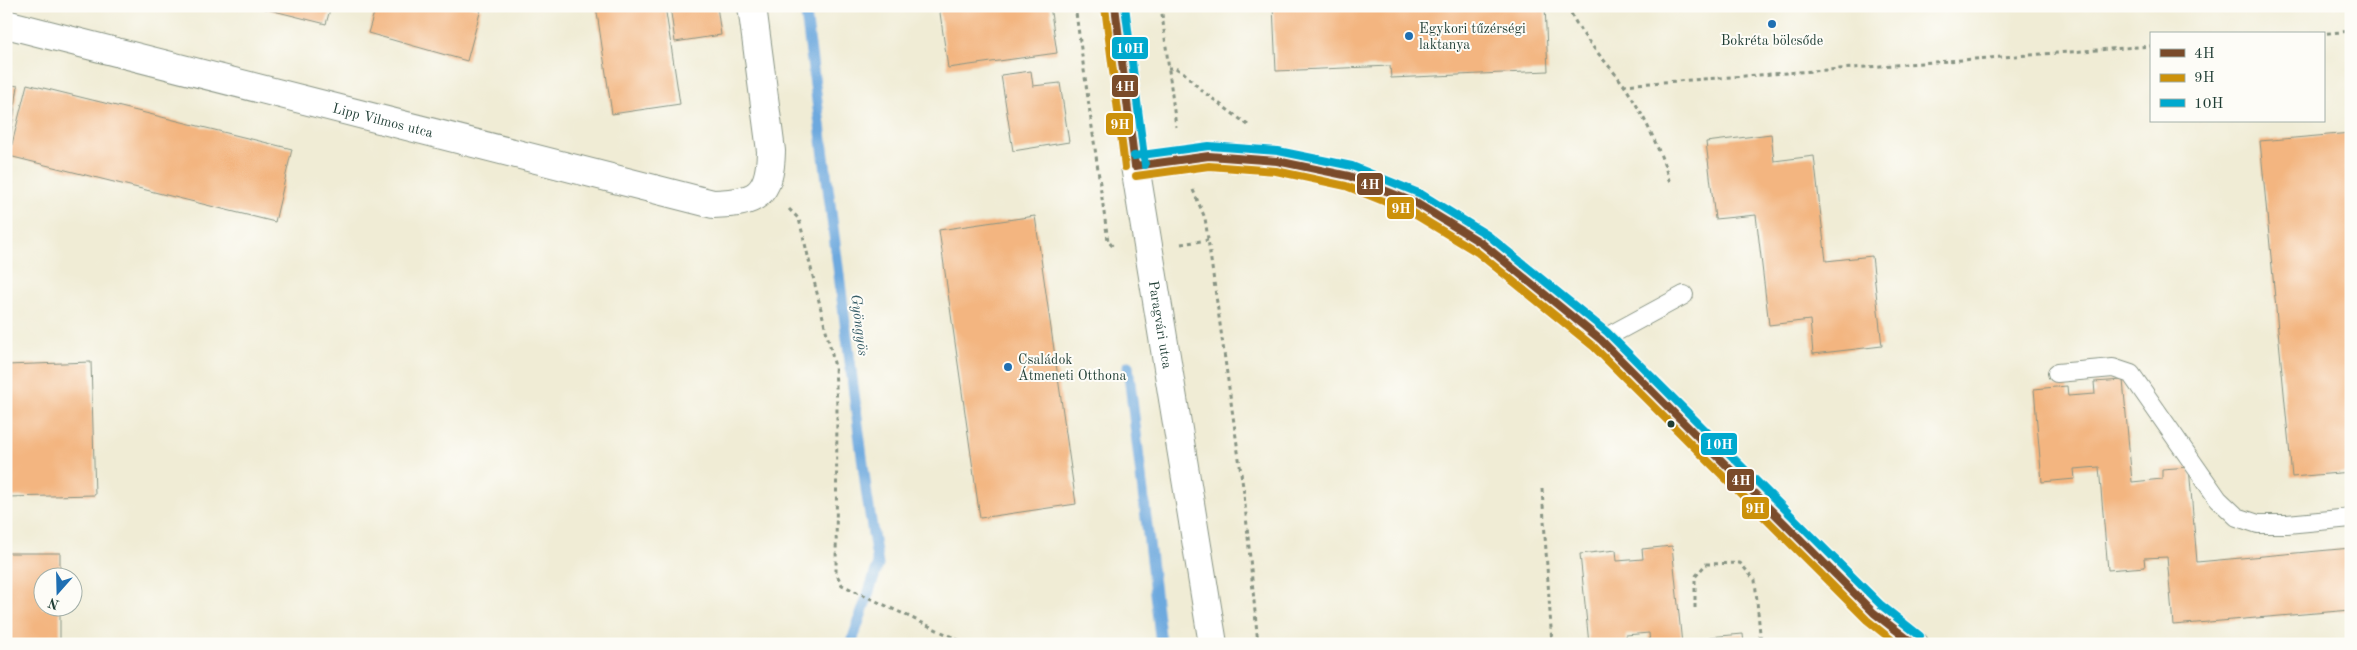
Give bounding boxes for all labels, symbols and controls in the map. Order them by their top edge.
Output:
marker: Bokréta bölcsőde [1766,18,1778,30]
place label: Egykori tűzérségi laktanya [1419,22,1526,52]
marker: Egykori tűzérségi laktanya [1403,30,1415,42]
legend [2150,32,2324,122]
place label: Bokréta bölcsőde [1721,34,1823,48]
line badge: 10H [1111,36,1149,60]
text: 10H [1116,42,1144,56]
text: 4H [2194,47,2215,62]
text: 9H [2194,71,2215,86]
line badge: 4H [1111,74,1139,98]
text: 4H [1115,80,1135,94]
text: 10H [2194,97,2223,112]
street label: Lipp Vilmos utca [331,101,434,140]
line badge: 9H [1105,112,1134,136]
text: 9H [1110,118,1130,132]
line badge: 4H [1356,172,1384,196]
text: 4H [1360,178,1380,192]
line badge: 9H [1386,196,1415,220]
text: 9H [1391,202,1411,216]
street label: Paragvári utca [1146,280,1174,370]
water label: Gyöngyös [847,293,870,357]
place label: Családok Átmeneti Otthona [1018,353,1126,383]
marker: Családok Átmeneti Otthona [1002,361,1014,373]
unlabelled marker [1666,419,1676,429]
line badge: 10H [1700,432,1738,456]
text: 10H [1705,438,1733,452]
line badge: 4H [1726,468,1755,492]
text: 4H [1731,474,1751,488]
line badge: 9H [1741,496,1770,520]
text: 9H [1745,502,1765,516]
north arrow [32,568,82,618]
text: N [46,595,61,612]

